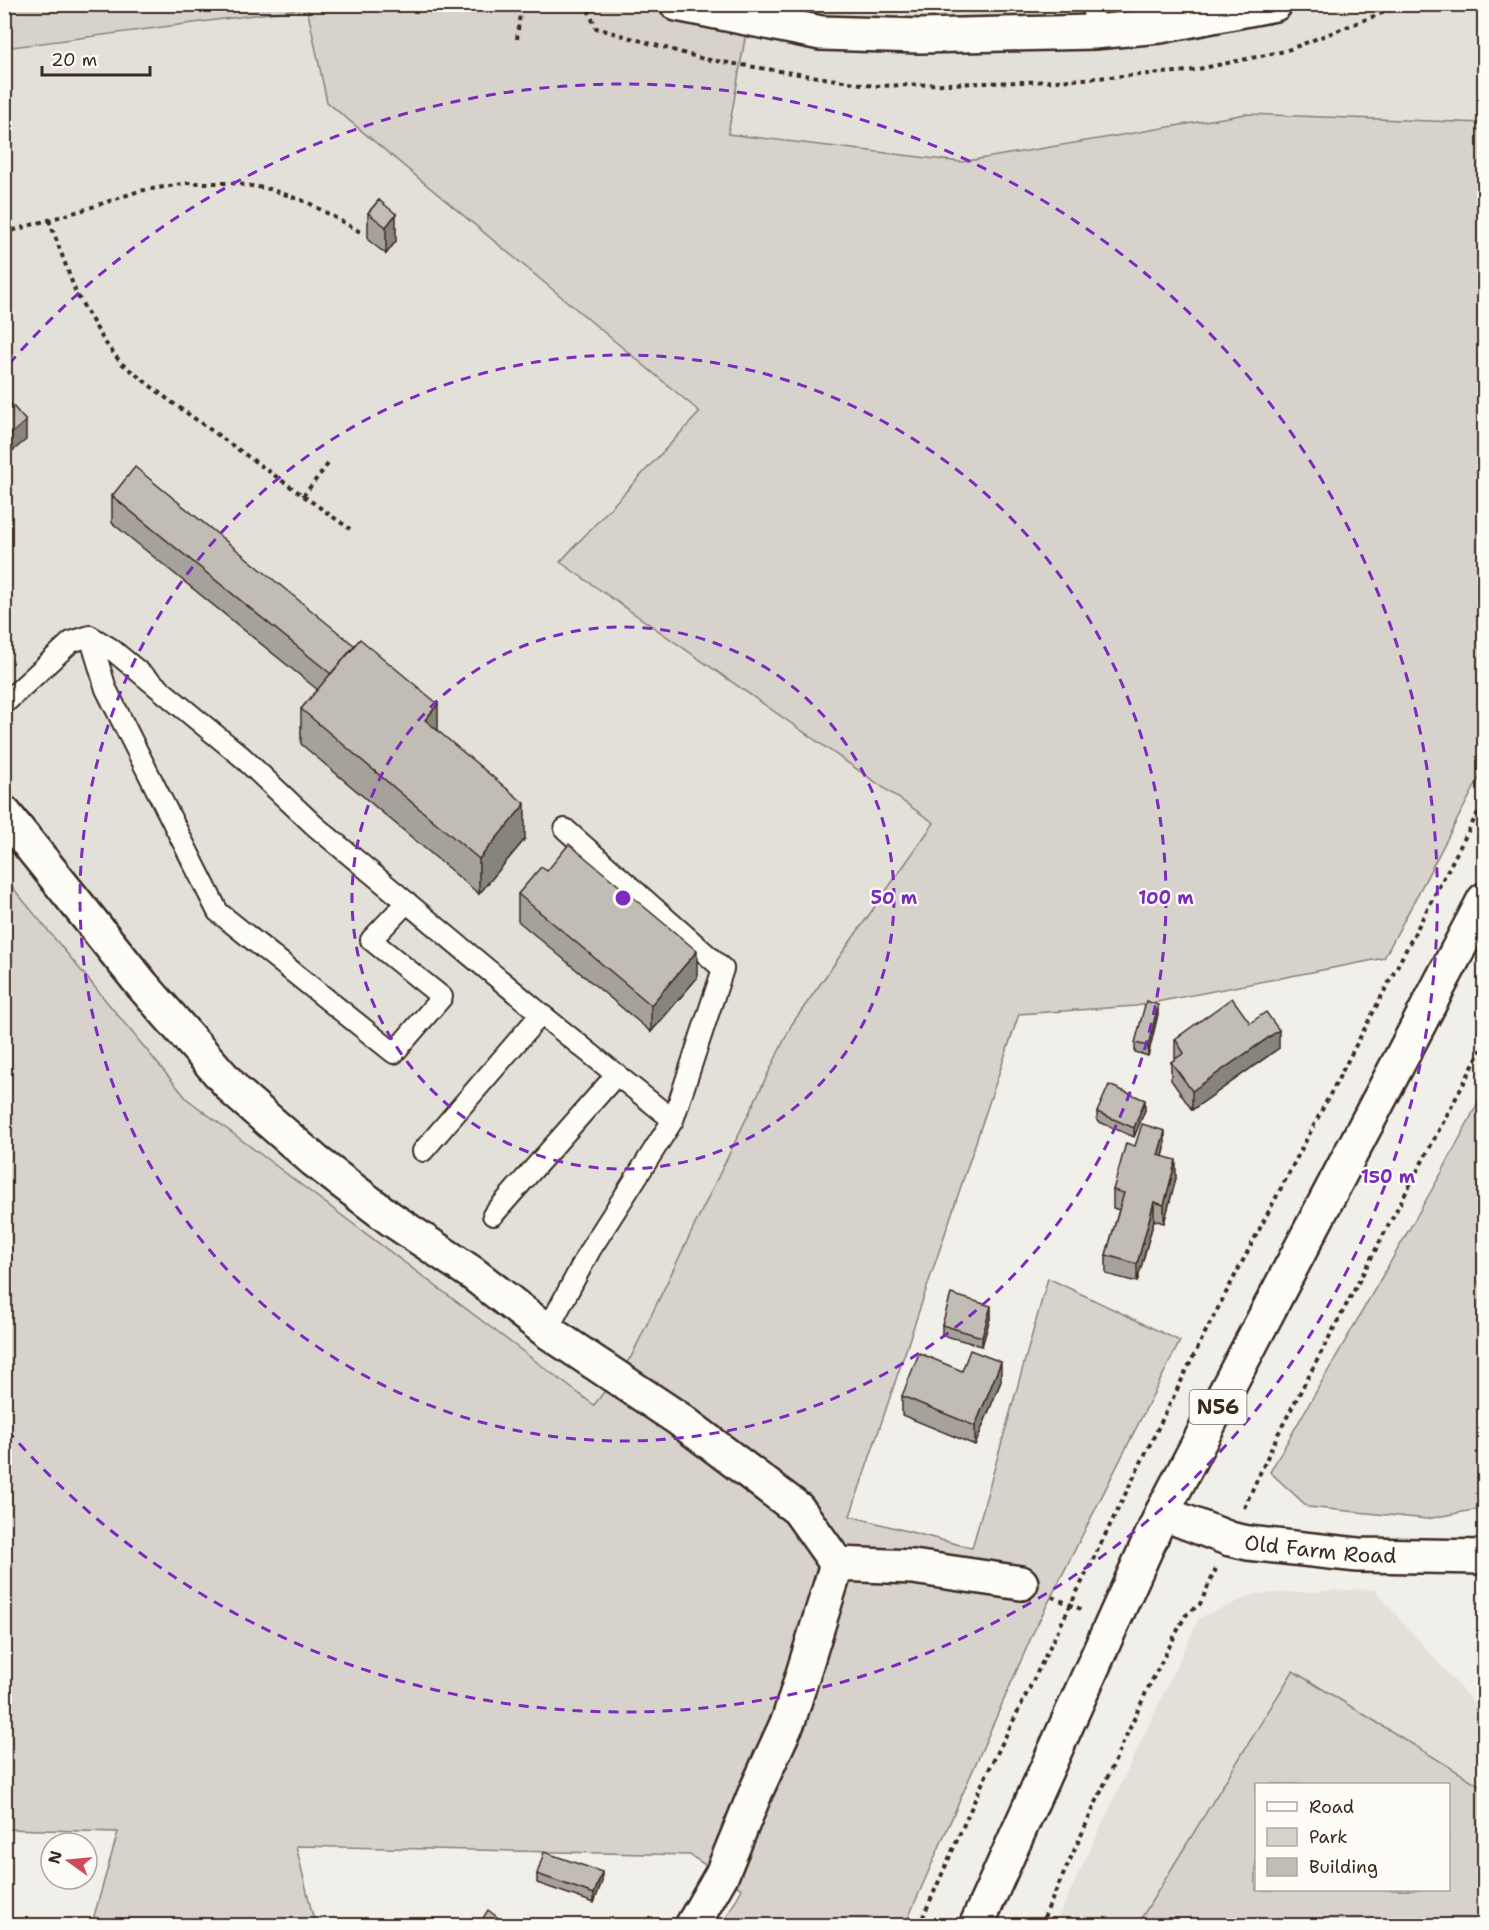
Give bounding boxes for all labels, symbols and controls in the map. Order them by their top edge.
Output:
scale bar [42,39,150,77]
text: 20 m [51,48,97,72]
text: 50 m [871,886,918,910]
text: 100 m [1138,886,1194,910]
centre of rings [613,888,633,908]
text: 150 m [1361,1165,1416,1189]
road number: N56 [1190,1390,1246,1424]
street label: Old Farm Road [1243,1529,1397,1570]
legend [1255,1783,1450,1891]
text: Road [1309,1795,1354,1819]
text: Park [1309,1825,1348,1849]
north arrow [39,1831,99,1891]
text: N [43,1848,67,1866]
text: Building [1309,1855,1378,1879]

